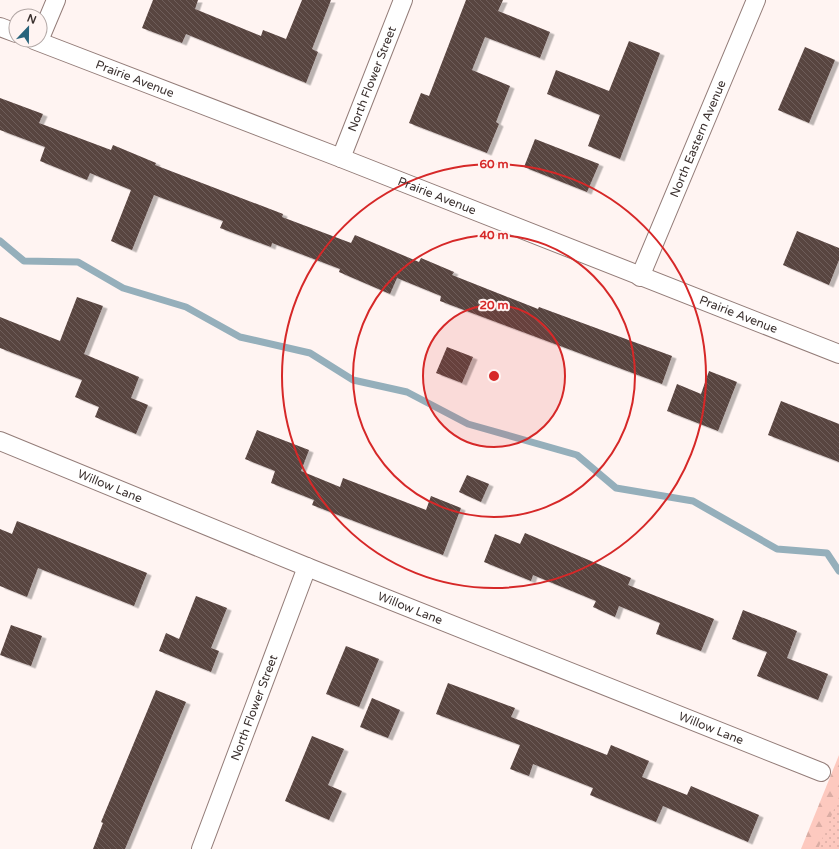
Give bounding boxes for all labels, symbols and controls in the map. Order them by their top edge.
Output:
north arrow [8,8,48,48]
text: N [25,12,38,27]
street label: North Flower Street [345,24,399,134]
street label: Prairie Avenue [94,57,176,100]
street label: North Eastern Avenue [667,78,729,199]
text: 60 m [479,157,509,171]
street label: Prairie Avenue [396,174,478,218]
text: 40 m [479,228,509,242]
street label: Prairie Avenue [697,293,780,336]
text: 20 m [479,298,509,312]
centre of rings [487,369,501,383]
street label: Willow Lane [76,467,145,506]
street label: Willow Lane [376,589,445,627]
street label: North Flower Street [228,652,281,763]
street label: Willow Lane [677,709,746,747]

